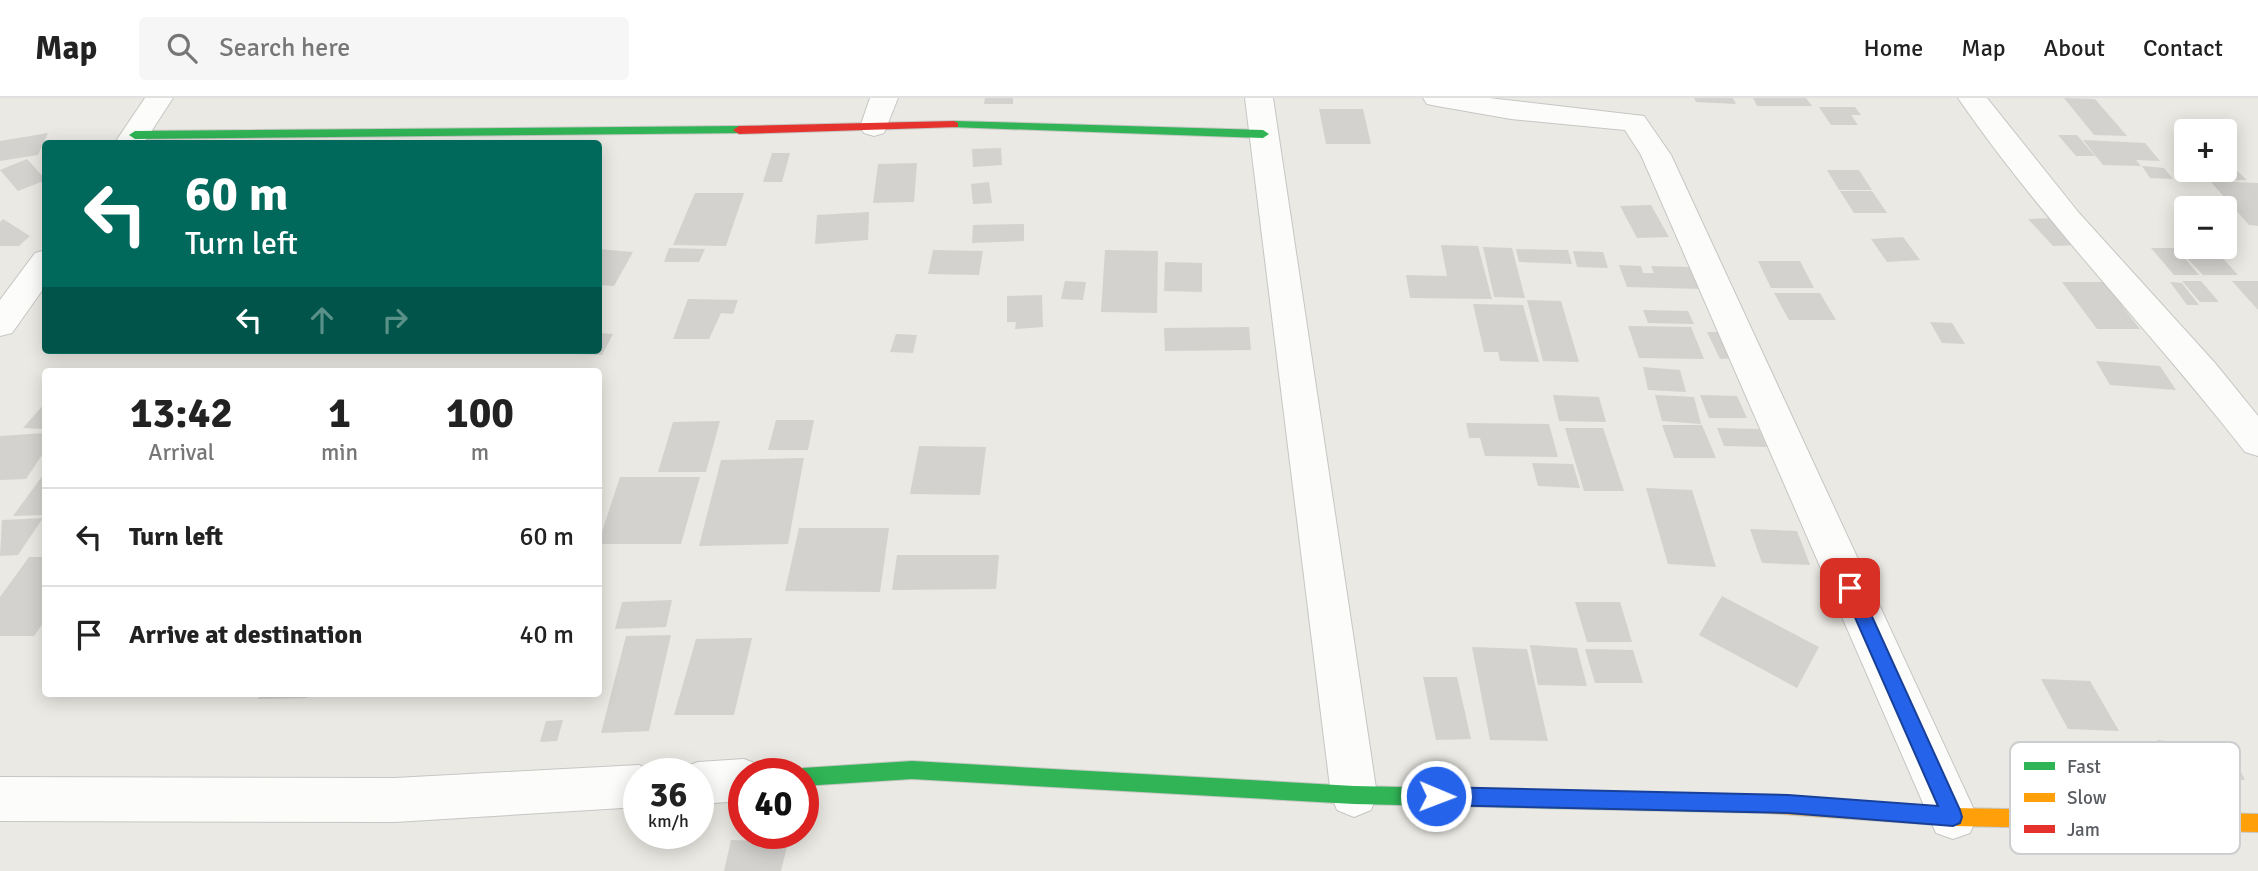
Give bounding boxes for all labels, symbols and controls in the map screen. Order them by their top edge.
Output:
search box [139,17,629,80]
text: Map [35,28,97,69]
icon: search [163,29,201,67]
text: Search here [219,32,350,64]
text: Home [1863,33,1923,63]
text: Map [1961,33,2006,63]
text: About [2044,33,2105,63]
text: Contact [2143,33,2223,63]
map controls [2174,119,2237,259]
button: + [2174,119,2237,182]
text: 60 m [185,164,288,224]
icon: left [70,168,161,259]
button: − [2174,196,2237,259]
text: Turn left [185,224,298,263]
icon: left [230,301,268,339]
icon: ahead [303,301,341,339]
icon: right [376,301,414,339]
text: 13:42 [130,388,233,439]
text: 1 [328,388,351,439]
text: 100 [446,388,514,439]
text: Arrival [148,438,215,467]
text: min [321,438,358,467]
text: m [471,438,489,467]
icon: left [70,518,108,556]
text: Turn left [129,521,223,553]
text: 60 m [519,521,574,553]
pin [1820,558,1880,618]
icon: arrive [1831,569,1869,607]
icon: arrive [70,616,108,654]
text: Arrive at destination [129,619,362,651]
text: 40 m [519,619,574,651]
legend [2010,742,2240,854]
text: Fast [2067,755,2101,779]
speed limit sign: 40 [728,758,819,849]
position arrow [1399,759,1473,833]
text: 36 [650,773,687,816]
text: Slow [2067,786,2107,810]
text: km/h [648,810,689,832]
text: Jam [2067,818,2100,842]

